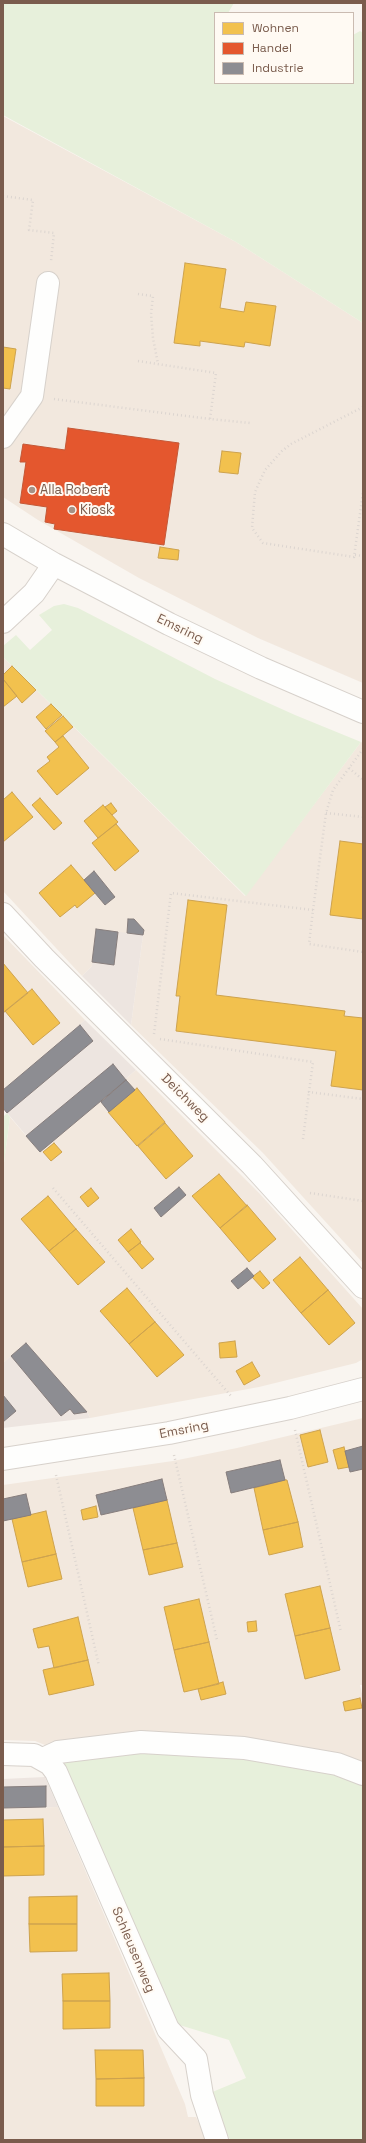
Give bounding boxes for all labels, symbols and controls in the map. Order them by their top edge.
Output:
legend [214,12,354,84]
text: Wohnen [252,20,299,36]
text: Handel [252,40,292,56]
text: Industrie [252,60,304,76]
place label: Alla Robert [40,482,109,498]
marker: Alla Robert [27,485,37,495]
place label: Kiosk [80,502,113,518]
marker: Kiosk [67,505,77,515]
street label: Emsring [154,611,206,647]
street label: Deichweg [158,1071,212,1125]
street label: Emsring [158,1418,210,1442]
street label: Schleusenweg [108,1905,158,1995]

